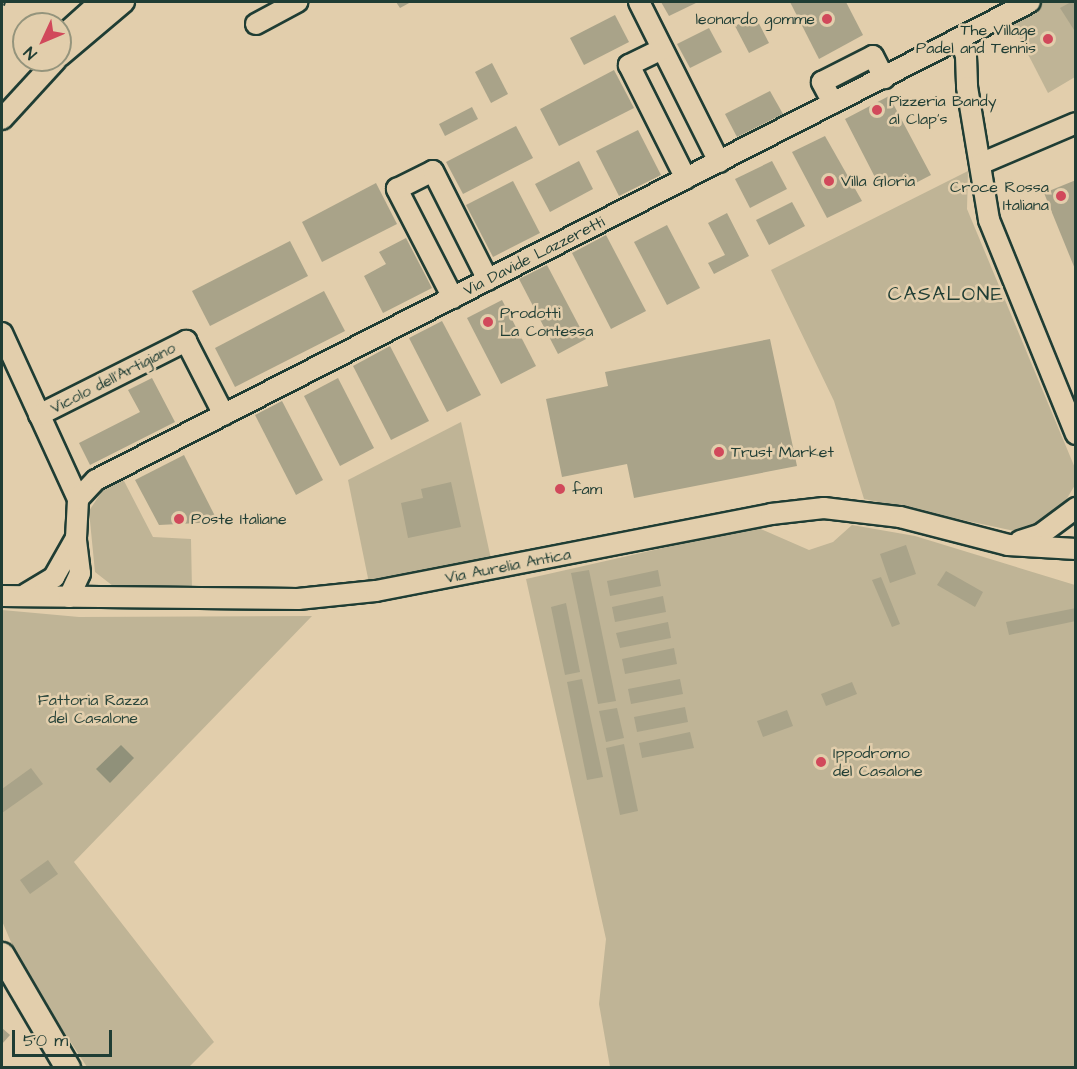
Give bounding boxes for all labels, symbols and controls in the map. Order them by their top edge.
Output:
place label: leonardo gomme [695,9,815,29]
north arrow [12,12,72,72]
marker: leonardo gomme [820,12,834,26]
place label: The Village Padel and Tennis [916,20,1036,58]
marker: The Village Padel and Tennis [1041,32,1055,46]
text: N [19,42,42,64]
place label: Pizzeria Bandy al Clap's [889,91,996,129]
marker: Pizzeria Bandy al Clap's [870,103,884,117]
place label: Villa Gloria [841,171,915,191]
marker: Villa Gloria [822,174,836,188]
place label: Croce Rossa Italiana [950,177,1049,215]
marker: Croce Rossa Italiana [1054,189,1068,203]
street label: Via Davide Lazzeretti [460,212,608,300]
district label: CASALONE [888,282,1004,306]
place label: Prodotti La Contessa [500,303,593,341]
marker: Prodotti La Contessa [481,315,495,329]
street label: Vicolo dell'Artigiano [47,338,179,418]
place label: Trust Market [731,442,834,462]
marker: Trust Market [712,445,726,459]
place label: fam [572,479,602,499]
marker: fam [553,482,567,496]
place label: Poste Italiane [191,509,287,529]
marker: Poste Italiane [172,512,186,526]
street label: Via Aurelia Antica [443,544,573,588]
park label: Fattoria Razza del Casalone [38,690,148,728]
place label: Ippodromo del Casalone [833,743,923,781]
marker: Ippodromo del Casalone [814,755,828,769]
scale bar [15,1018,116,1056]
text: 50 m [23,1028,68,1053]

